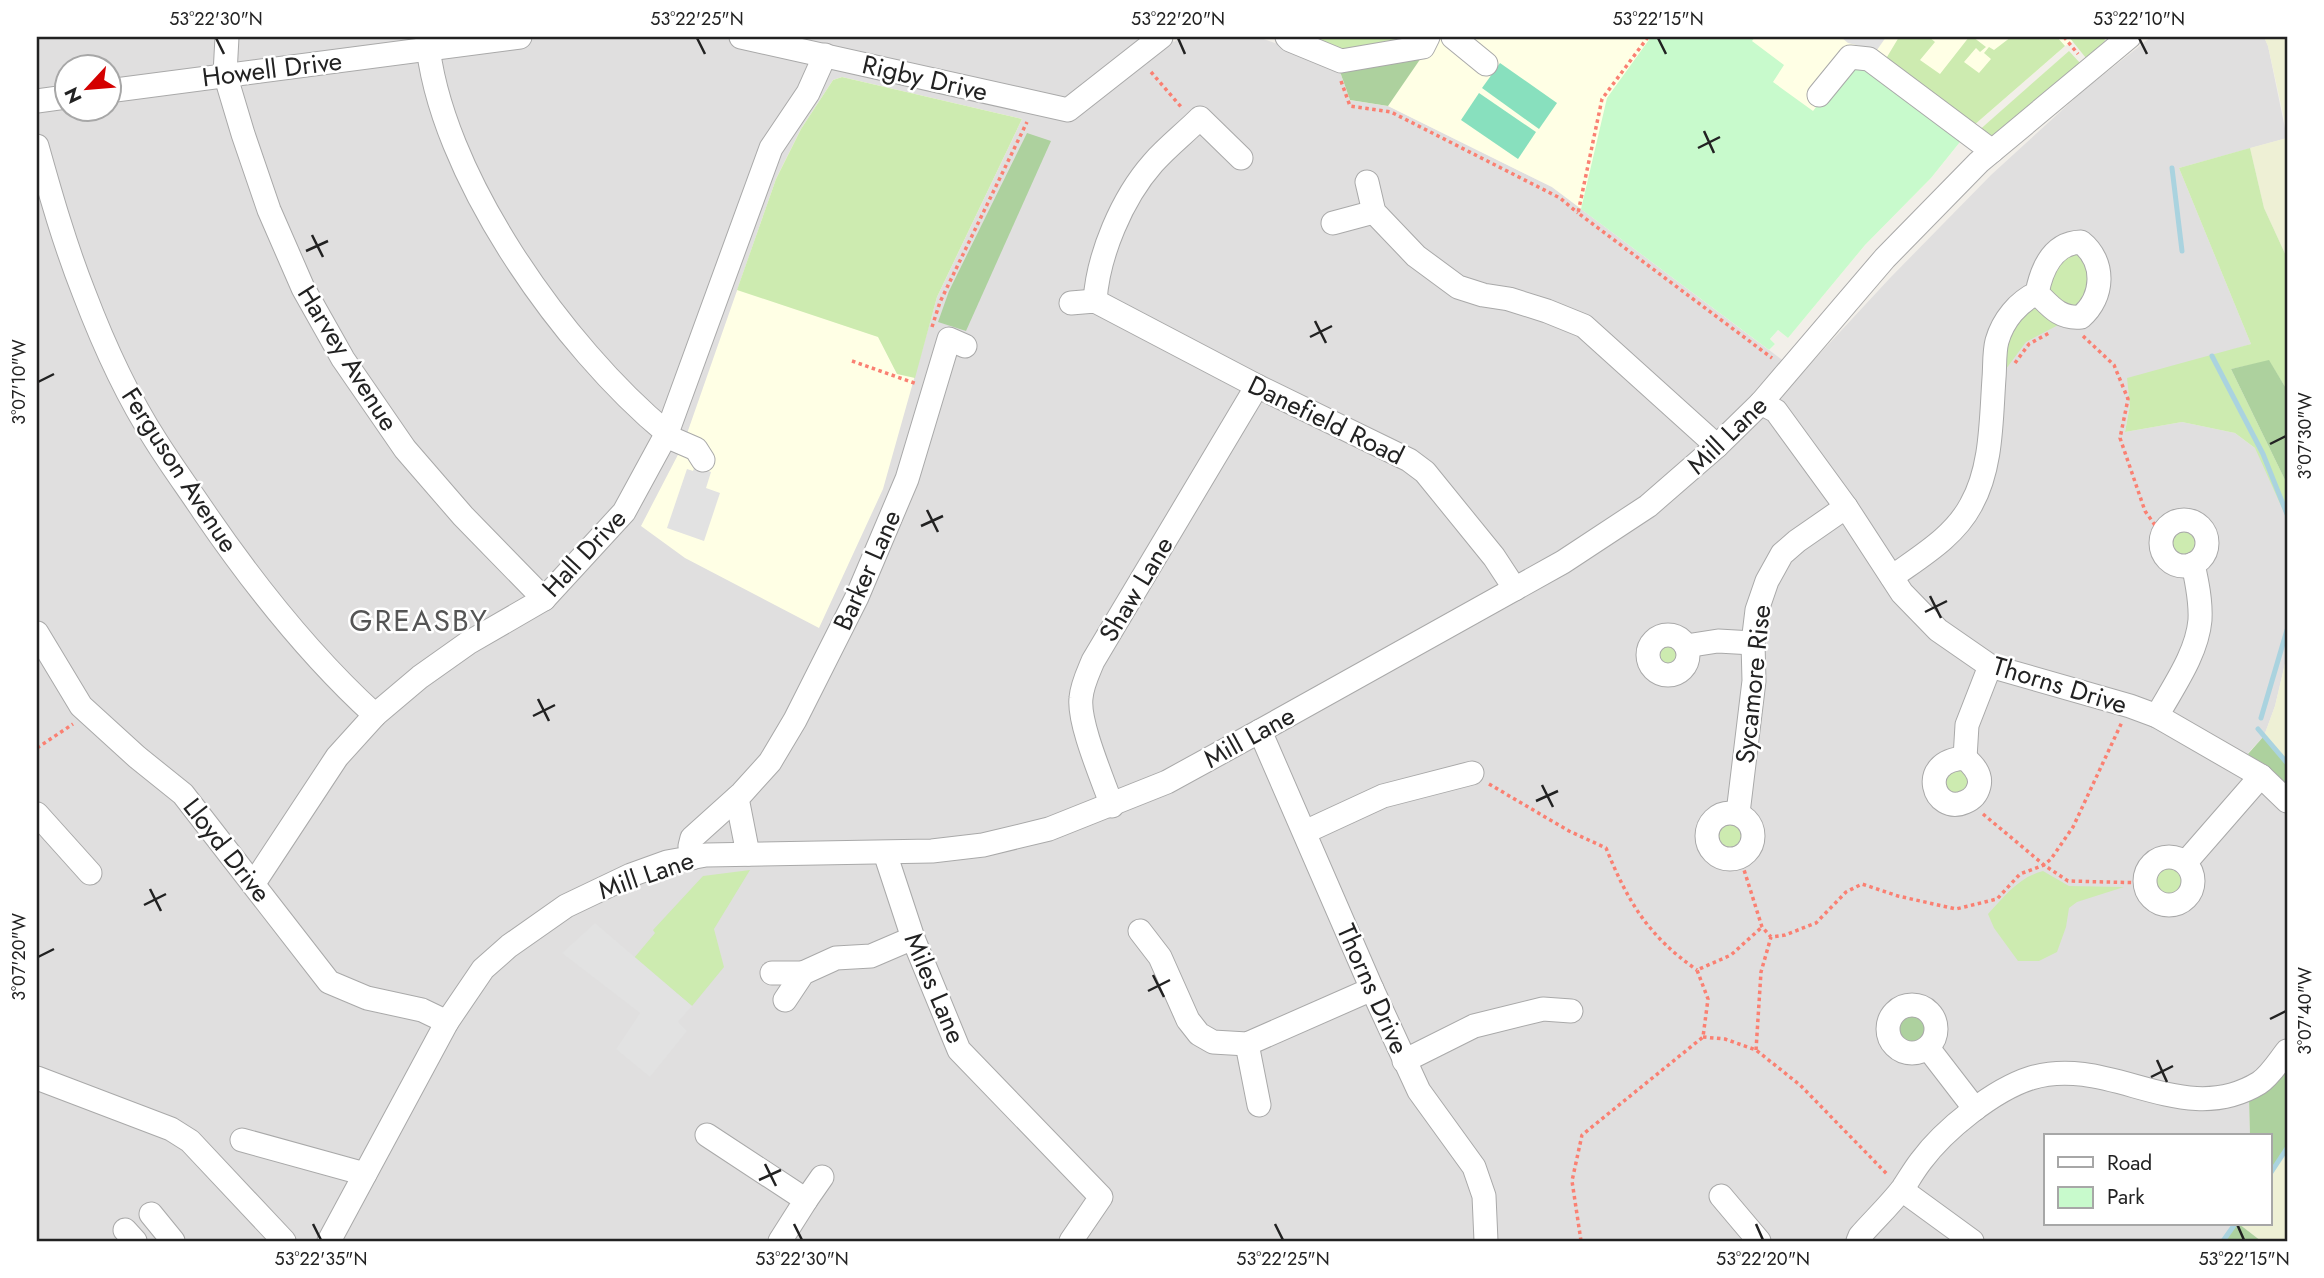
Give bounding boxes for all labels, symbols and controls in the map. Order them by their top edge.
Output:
text: 53°22'30"N [169,6,263,32]
text: 53°22'25"N [650,6,744,32]
text: 53°22'20"N [1131,6,1225,32]
text: 53°22'15"N [1612,6,1704,32]
text: 53°22'10"N [2093,6,2185,32]
street label: Howell Drive [200,42,344,96]
street label: Rigby Drive [859,45,991,111]
north arrow [52,52,122,122]
text: N [58,83,89,108]
street label: Harvey Avenue [288,278,408,438]
text: 3°07'10"W [6,339,32,425]
street label: Danefield Road [1241,366,1411,474]
street label: Ferguson Avenue [112,380,248,560]
street label: Mill Lane [1678,387,1776,483]
text: 3°07'30"W [2292,392,2318,480]
street label: Hall Drive [533,500,635,606]
street label: Barker Lane [824,504,910,636]
street label: Shaw Lane [1090,529,1182,649]
district label: GREASBY [349,599,489,642]
street label: Sycamore Rise [1726,603,1780,765]
street label: Thorns Drive [1988,647,2132,723]
street label: Mill Lane [1197,696,1301,778]
street label: Lloyd Drive [174,790,280,910]
street label: Mill Lane [593,841,699,909]
text: 3°07'20"W [6,913,32,1001]
street label: Thorns Drive [1327,918,1419,1060]
street label: Miles Lane [895,927,975,1049]
text: 3°07'40"W [2292,967,2318,1055]
legend [2044,1134,2272,1226]
text: Road [2107,1148,2152,1178]
text: Park [2107,1182,2145,1212]
text: 53°22'35"N [275,1246,367,1272]
text: 53°22'30"N [755,1246,849,1272]
text: 53°22'25"N [1236,1246,1330,1272]
text: 53°22'20"N [1716,1246,1810,1272]
text: 53°22'15"N [2198,1246,2290,1272]

